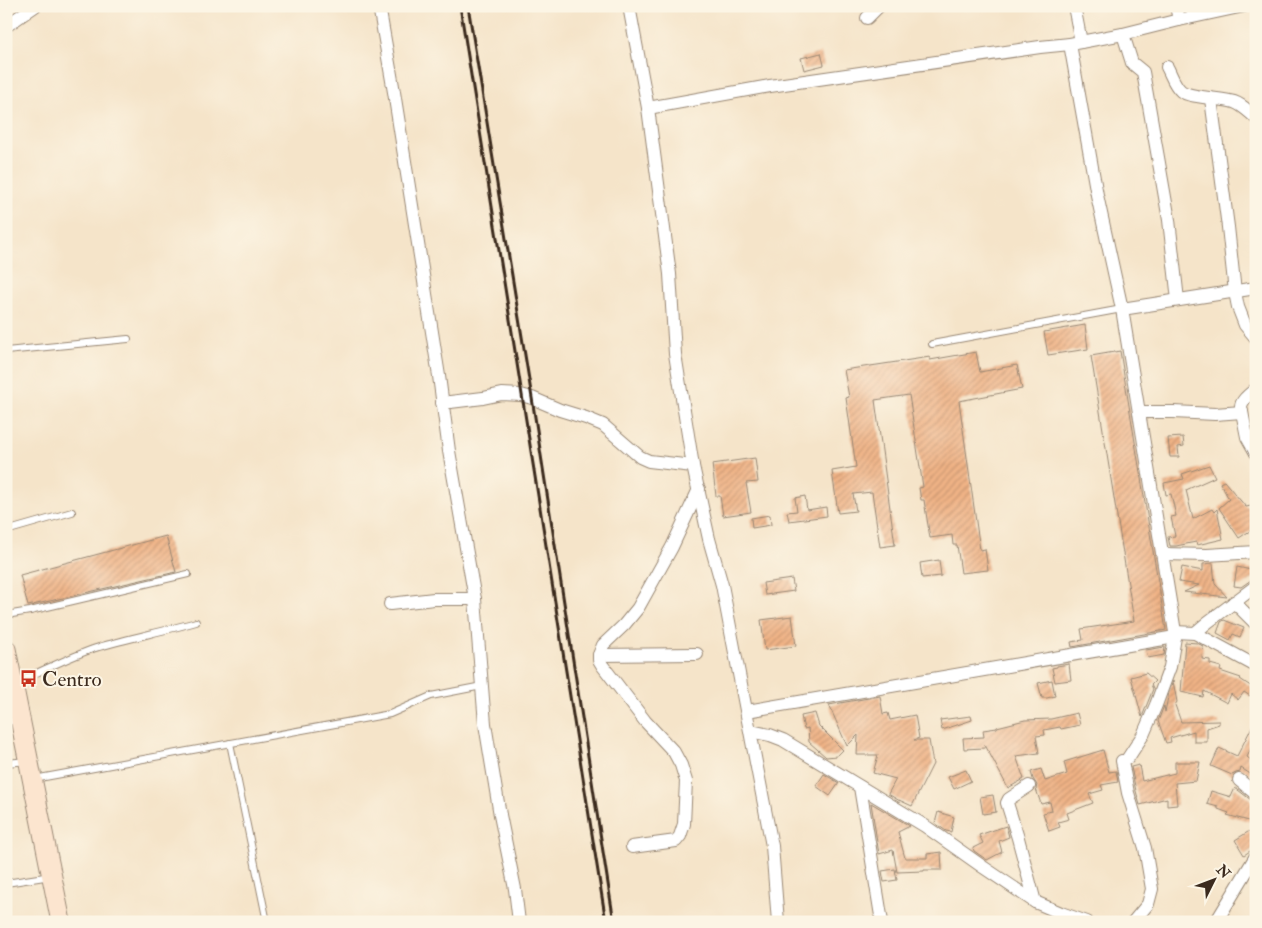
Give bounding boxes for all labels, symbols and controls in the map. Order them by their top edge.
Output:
place label: Centro [42,666,102,693]
bus stop icon: Centro [18,669,38,689]
north arrow [1190,856,1240,906]
text: N [1212,861,1234,882]

